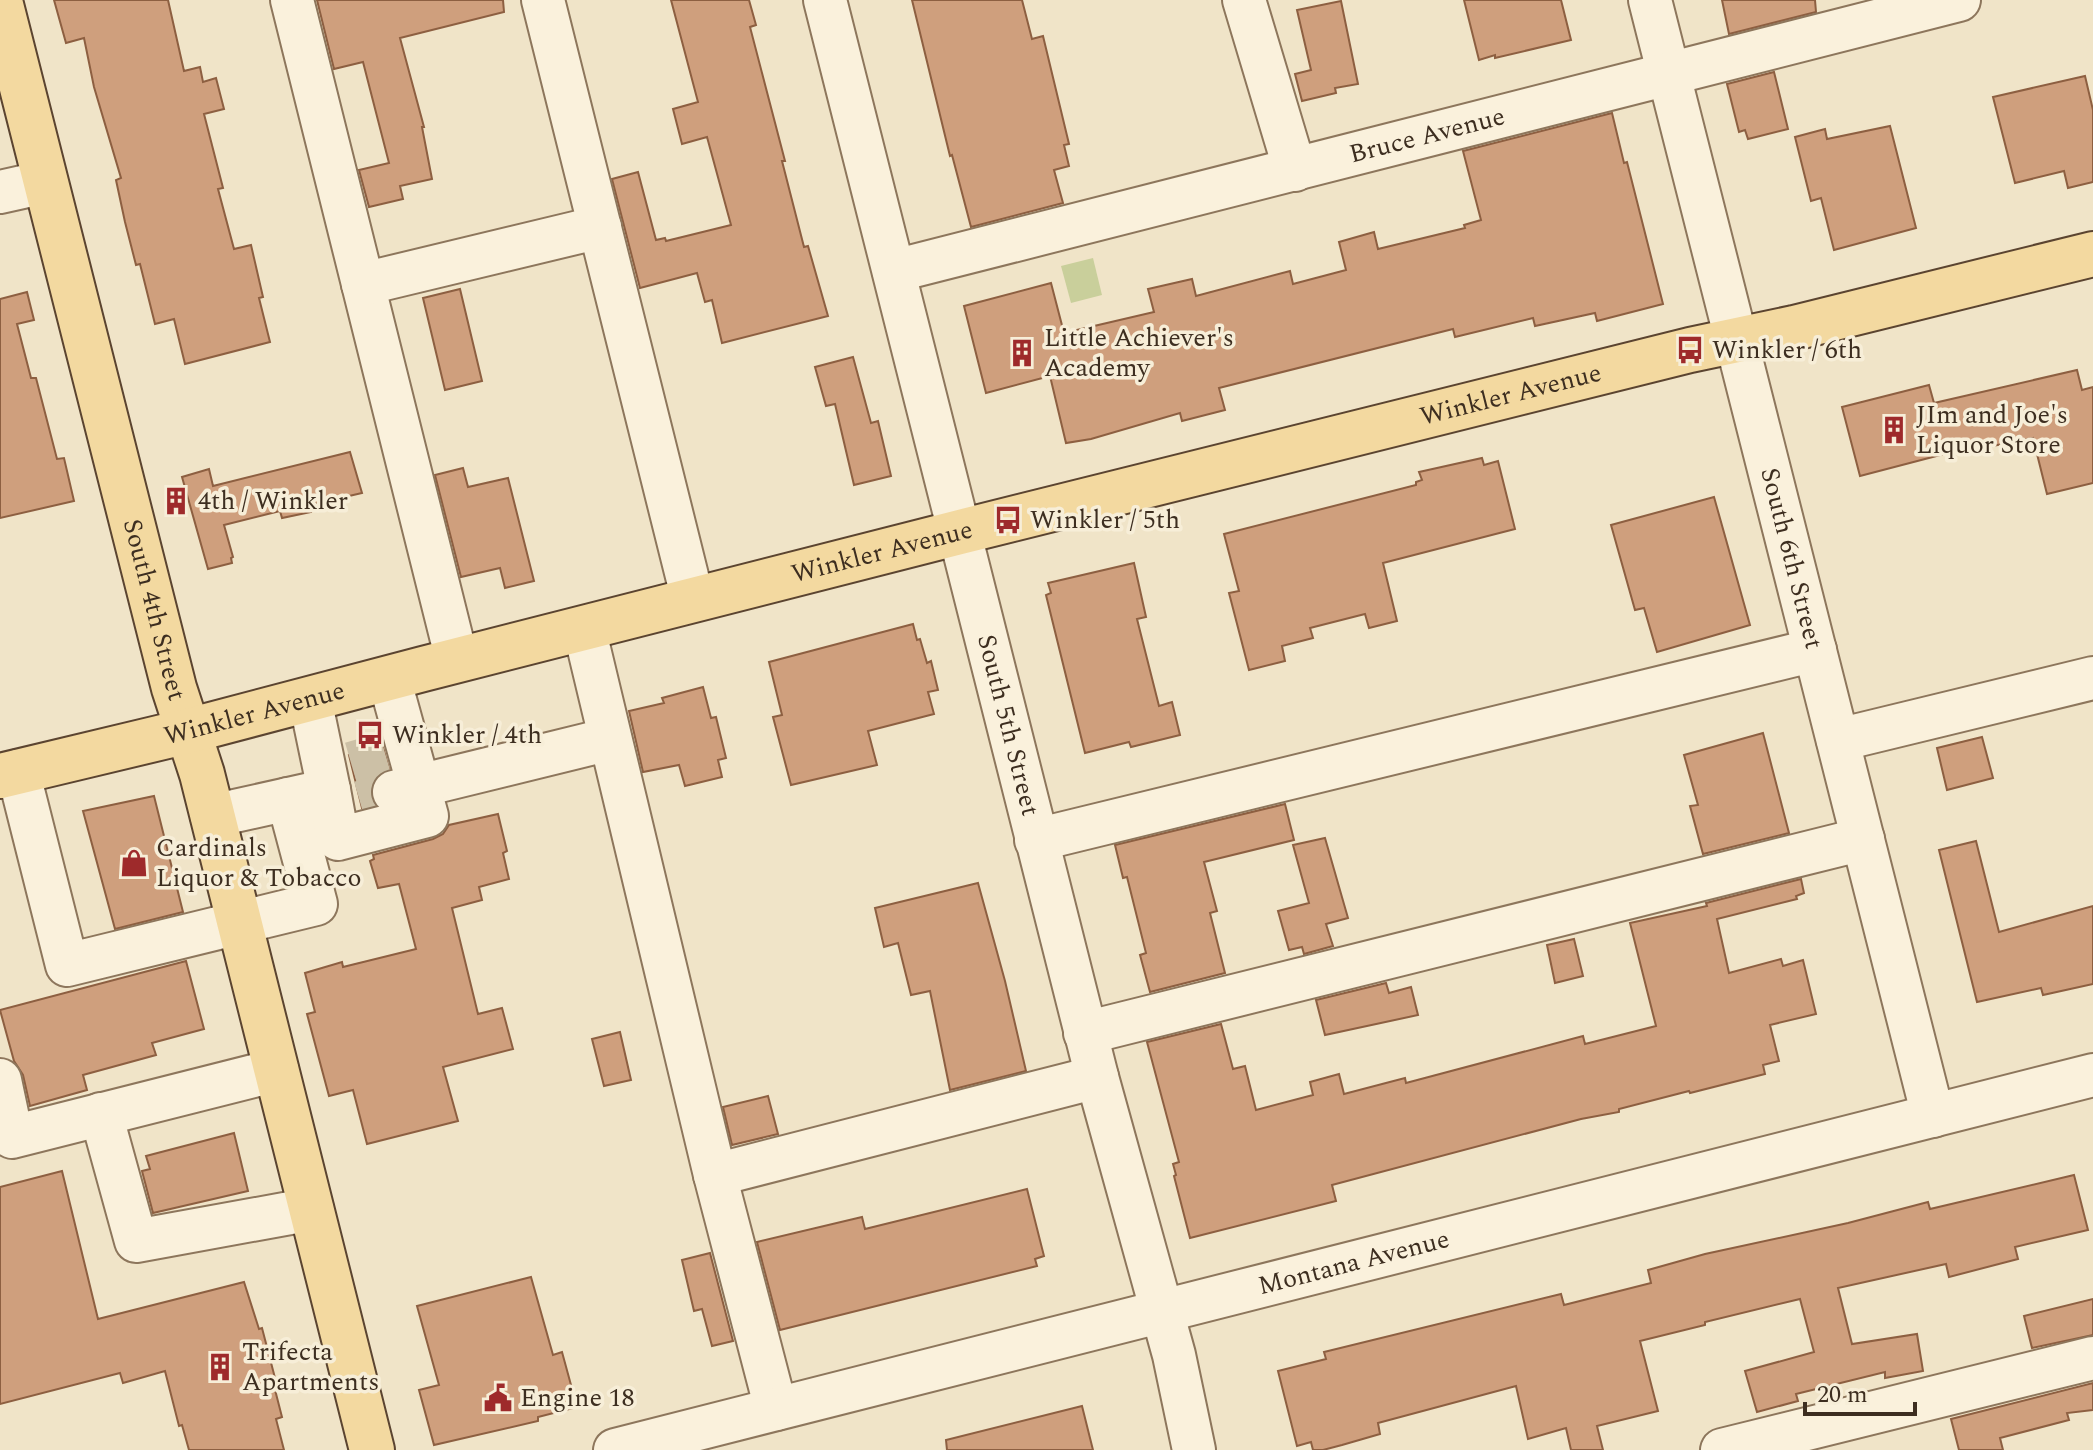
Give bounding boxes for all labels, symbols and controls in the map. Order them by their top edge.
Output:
street label: Bruce Avenue [1345,96,1509,174]
place label: Little Achiever's Academy [1044,318,1234,388]
place label: Winkler / 6th [1712,330,1862,370]
bus stop icon: Winkler / 6th [1675,335,1705,365]
building icon: Little Achiever's Academy [1007,338,1037,368]
street label: Winkler Avenue [1416,353,1606,437]
place label: JIm and Joe's Liquor Store [1916,395,2068,465]
building icon: JIm and Joe's Liquor Store [1879,415,1909,445]
street label: South 6th Street [1749,463,1834,653]
place label: 4th / Winkler [198,481,348,521]
building icon: 4th / Winkler [161,486,191,516]
place label: Winkler / 5th [1030,500,1180,540]
bus stop icon: Winkler / 5th [993,505,1023,535]
street label: Winkler Avenue [787,510,977,594]
street label: South 4th Street [112,515,197,706]
street label: South 5th Street [966,630,1050,820]
street label: Winkler Avenue [160,670,349,756]
place label: Winkler / 4th [392,715,542,755]
bus stop icon: Winkler / 4th [355,720,385,750]
place label: Cardinals Liquor & Tobacco [156,828,362,898]
shop icon: Cardinals Liquor & Tobacco [119,848,149,878]
street label: Montana Avenue [1254,1219,1454,1306]
place label: Trifecta Apartments [242,1332,379,1402]
building icon: Trifecta Apartments [205,1352,235,1382]
scale bar [1805,1366,1915,1416]
text: 20 m [1817,1377,1868,1413]
place label: Engine 18 [520,1378,635,1418]
public building icon: Engine 18 [483,1383,513,1413]

